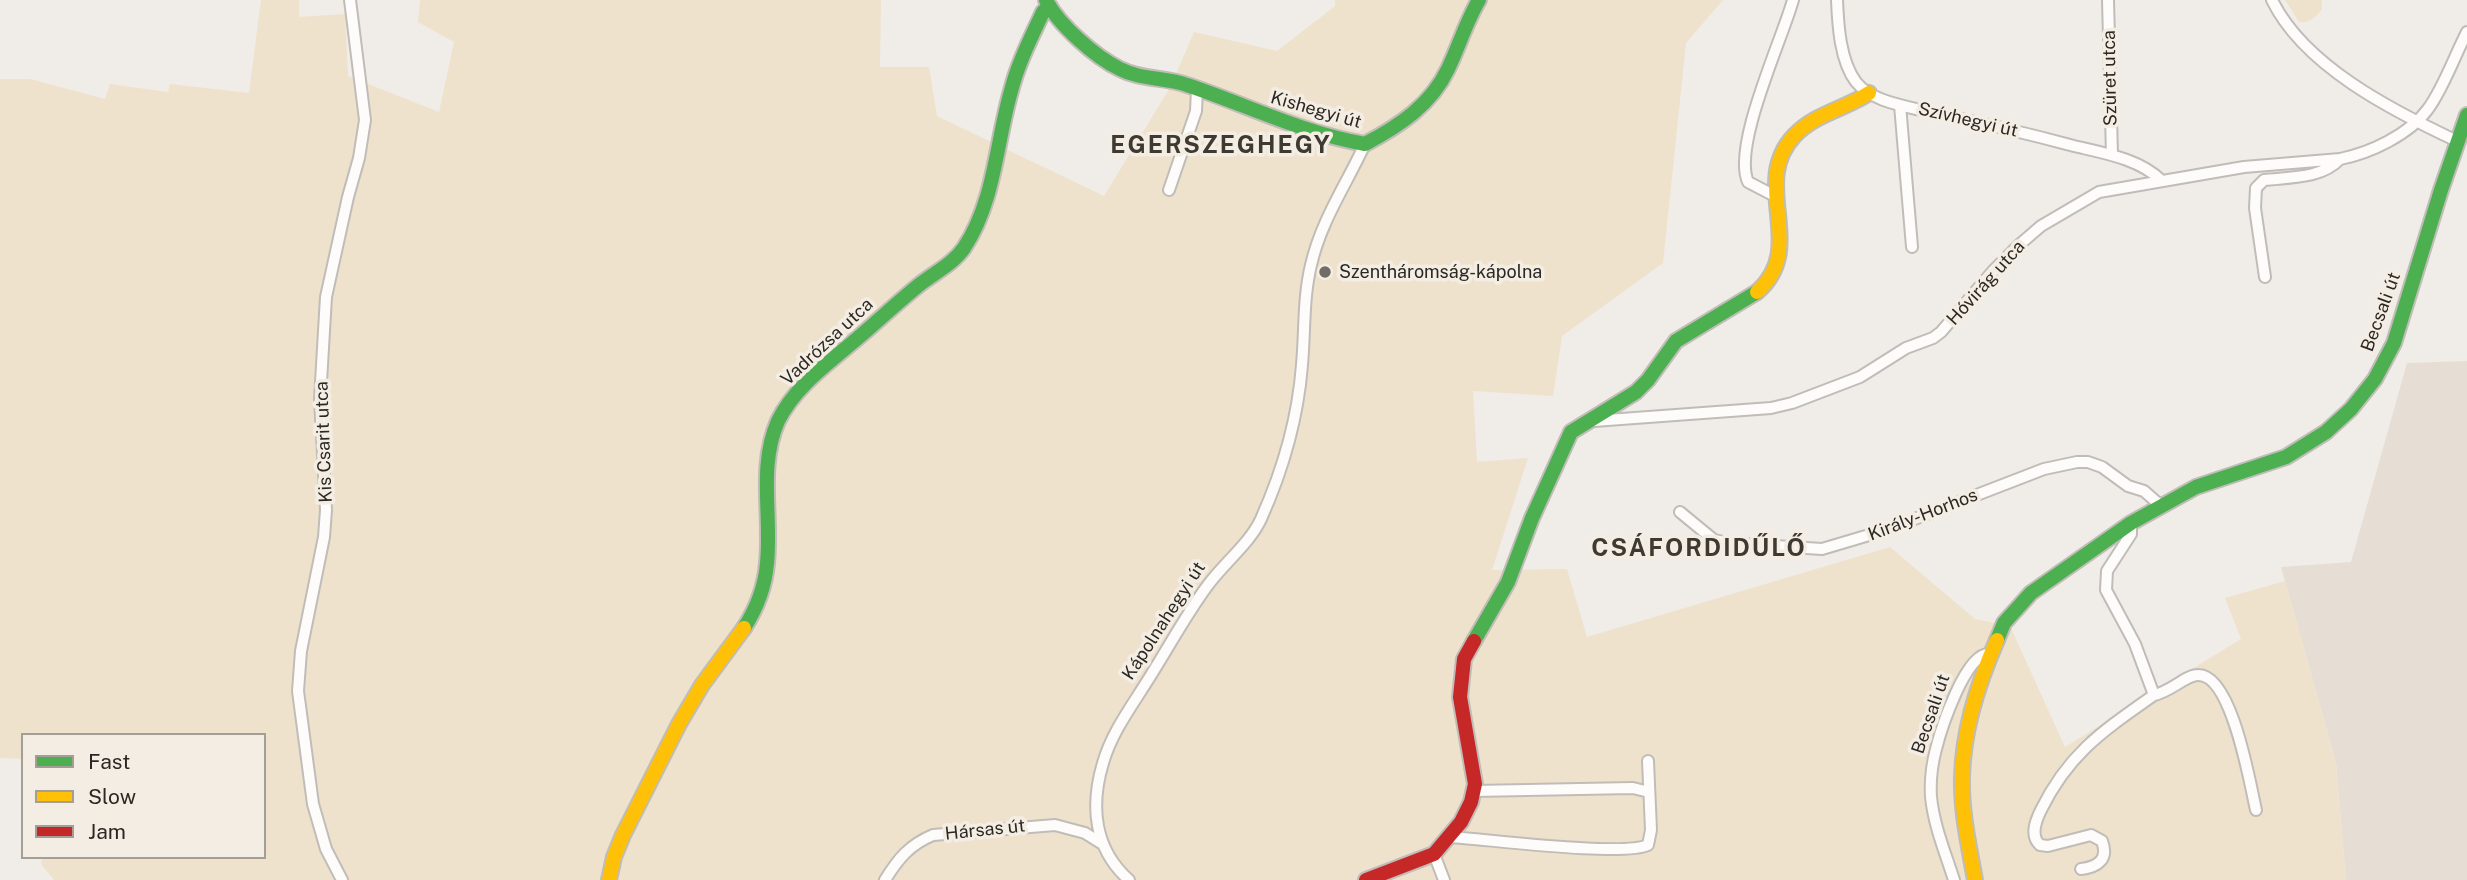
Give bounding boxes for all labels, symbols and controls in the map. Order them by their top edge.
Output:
street label: Szüret utca [2098,30,2122,126]
street label: Kishegyi út [1268,87,1364,133]
street label: Szívhegyi út [1916,98,2020,142]
district label: EGERSZEGHEGY [1112,132,1330,160]
street label: Hóvirág utca [1942,236,2030,330]
place label: Szentháromság-kápolna [1339,261,1542,283]
marker: Szentháromság-kápolna [1317,264,1333,280]
street label: Becsali út [2357,269,2405,355]
street label: Vadrózsa utca [776,294,878,390]
street label: Kis Csarit utca [311,381,337,503]
street label: Király-Horhos [1865,484,1981,546]
district label: CSÁFORDIDŰLŐ [1593,535,1805,563]
street label: Kápolnahegyi út [1118,558,1210,684]
street label: Becsali út [1907,671,1955,757]
legend [21,733,266,859]
text: Fast [88,749,130,774]
text: Slow [88,784,136,809]
street label: Hársas út [944,815,1026,845]
text: Jam [88,819,126,844]

